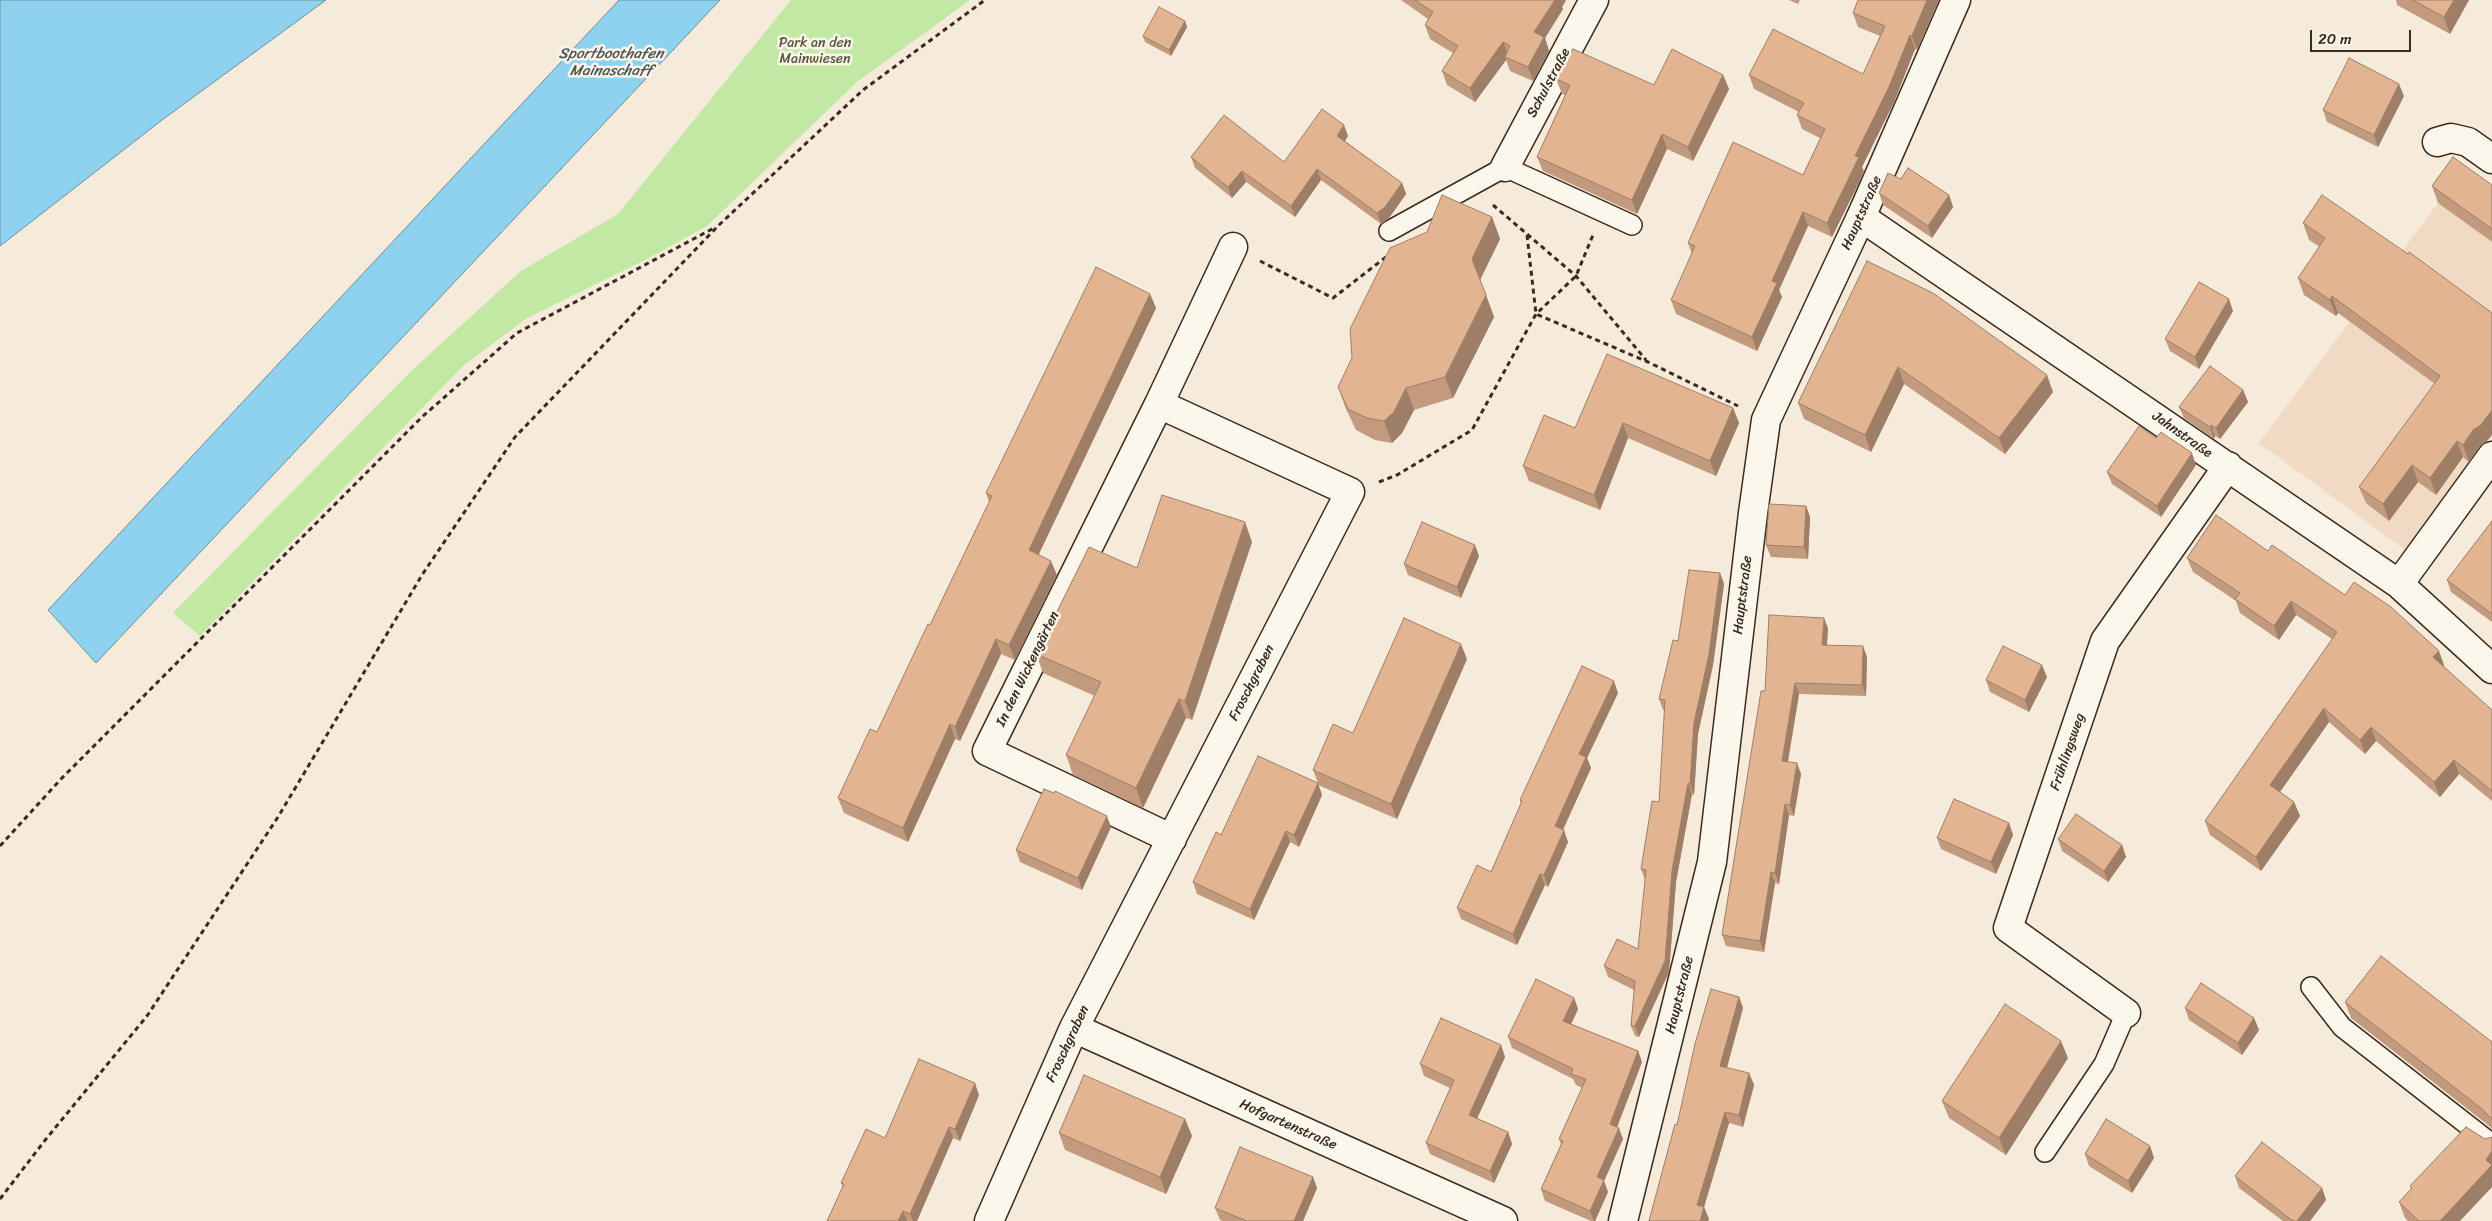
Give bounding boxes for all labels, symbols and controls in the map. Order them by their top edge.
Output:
scale bar [2312,20,2413,52]
text: 20 m [2318,26,2352,52]
park label: Park an den Mainwiesen [779,35,851,68]
water label: Sportboothafen Mainaschaff [559,45,663,80]
street label: Schulstraße [1524,45,1574,121]
street label: Hauptstraße [1838,173,1886,253]
street label: Jahnstraße [2149,408,2215,462]
street label: Hauptstraße [1730,555,1756,635]
street label: In den Wickengärten [993,609,1063,729]
street label: Froschgraben [1226,642,1278,724]
street label: Frühlingsweg [2047,711,2089,793]
street label: Hauptstraße [1662,954,1698,1036]
street label: Froschgraben [1043,1003,1093,1085]
street label: Hofgartenstraße [1237,1096,1339,1154]

